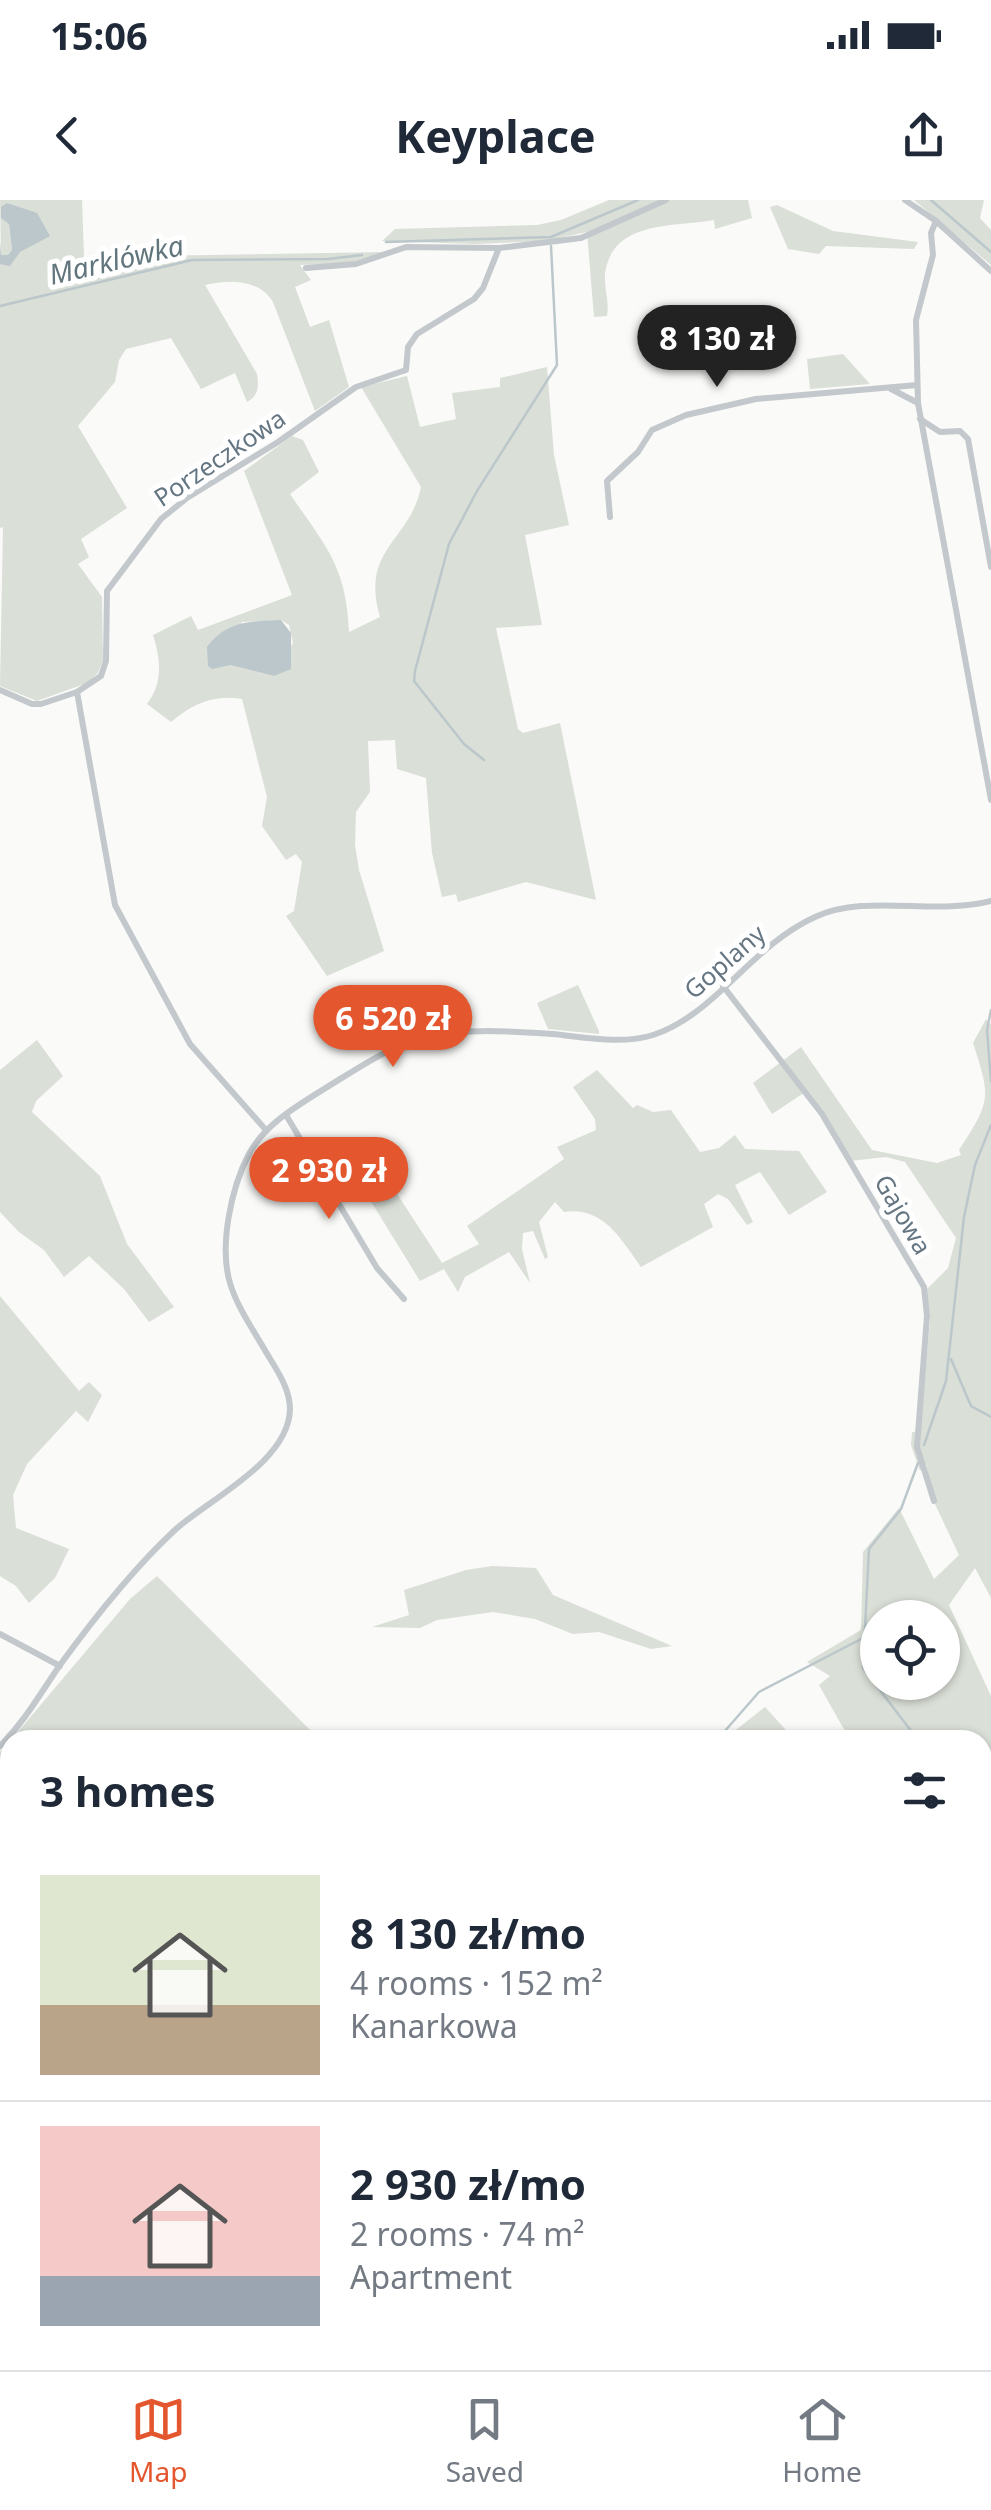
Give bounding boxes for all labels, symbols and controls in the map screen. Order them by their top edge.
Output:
text: 15:06 [50,9,148,61]
text: Keyplace [395,105,596,166]
icon: back [40,108,95,163]
icon: share [896,108,951,163]
water label: Marklówka [45,225,187,293]
pin: 8 130 zł [614,305,820,390]
text: 8 130 zł [659,316,775,359]
street label: Porzeczkowa [147,400,291,514]
street label: Goplany [676,916,772,1006]
pin: 6 520 zł [290,985,496,1070]
text: 6 520 zł [335,996,451,1039]
pin: 2 930 zł [226,1137,432,1222]
text: 2 930 zł [271,1148,387,1191]
street label: Gajowa [868,1168,940,1260]
map controls [860,1600,960,1700]
button: locate [860,1600,960,1700]
text: 3 homes [40,1762,216,1819]
icon: filters [897,1763,952,1818]
text: 8 130 zł/mo [350,1904,586,1961]
icon: home [120,1915,240,2035]
text: 4 rooms · 152 m² [350,1961,603,2004]
text: Kanarkowa [350,2004,518,2047]
text: 2 930 zł/mo [350,2155,586,2212]
icon: home [120,2166,240,2286]
text: 2 rooms · 74 m² [350,2212,584,2255]
text: Apartment [350,2255,512,2298]
tab: Map [129,2392,187,2490]
tab: Saved [446,2392,524,2490]
tab: Home [782,2392,862,2490]

